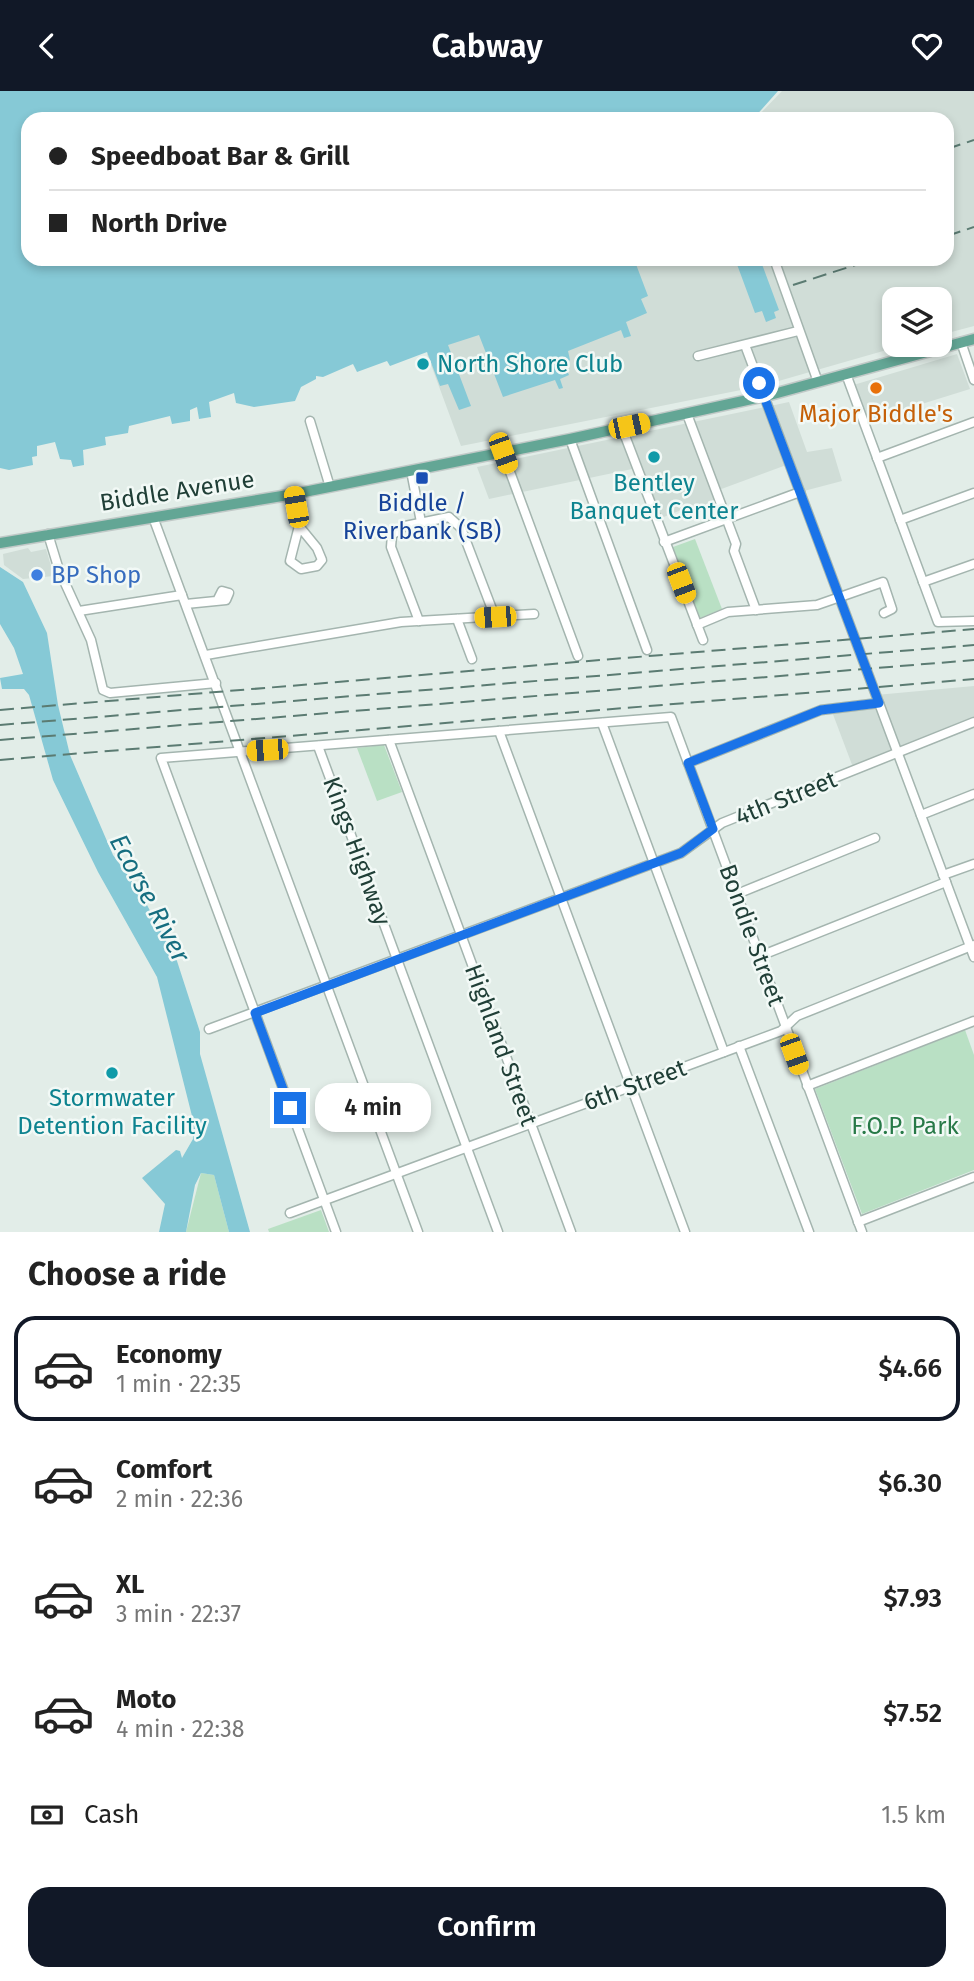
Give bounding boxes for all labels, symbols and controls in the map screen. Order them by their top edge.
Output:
icon: back [28,27,66,65]
text: Cabway [431,27,543,65]
icon: heart [908,27,946,65]
text: Speedboat Bar & Grill [91,141,349,172]
text: North Drive [91,208,227,239]
map controls [882,287,952,357]
button: layers [882,287,952,357]
place label: North Shore Club [437,350,623,378]
marker: North Shore Club [415,356,431,372]
route start [743,367,775,399]
marker: Major Biddle's [868,380,884,396]
place label: Major Biddle's [799,400,953,428]
car [607,411,652,441]
car [486,430,521,476]
marker: Bentley Banquet Center [646,449,662,465]
street label: Biddle Avenue [98,465,256,517]
place label: Bentley Banquet Center [570,469,739,525]
marker: Biddle / Riverbank (SB) [414,470,430,486]
car [283,484,310,530]
place label: Biddle / Riverbank (SB) [343,489,501,545]
car [664,560,699,606]
place label: BP Shop [51,561,141,589]
marker: BP Shop [29,567,45,583]
car [474,605,517,629]
car [246,738,289,762]
street label: 4th Street [731,765,841,831]
street label: Kings Highway [317,773,397,929]
water label: Ecorse River [103,829,197,968]
street label: Bondie Street [713,861,791,1010]
street label: Highland Street [459,961,543,1130]
car [777,1031,812,1077]
street label: 6th Street [580,1053,690,1116]
marker: Stormwater Detention Facility [104,1065,120,1081]
callout: 4 min [314,1083,430,1133]
place label: Stormwater Detention Facility [17,1084,207,1140]
route end [274,1092,306,1124]
text: 4 min [344,1093,402,1121]
park label: F.O.P. Park [851,1112,959,1140]
text: Choose a ride [28,1255,226,1293]
icon: car [32,1337,95,1400]
text: Economy [116,1339,222,1370]
text: $4.66 [878,1353,942,1384]
text: 1 min · 22:35 [116,1370,241,1398]
icon: car [32,1452,95,1515]
text: Comfort [116,1454,212,1485]
text: $6.30 [878,1468,942,1499]
text: 2 min · 22:36 [116,1485,243,1513]
icon: car [32,1567,95,1630]
text: XL [116,1569,144,1600]
text: $7.93 [883,1583,942,1614]
text: 3 min · 22:37 [116,1600,241,1628]
icon: car [32,1682,95,1745]
text: Moto [116,1684,176,1715]
text: $7.52 [883,1698,942,1729]
text: 4 min · 22:38 [116,1715,244,1743]
icon: cash [28,1796,66,1834]
text: Cash [84,1799,140,1830]
text: 1.5 km [881,1801,946,1829]
button: Confirm [28,1887,946,1967]

